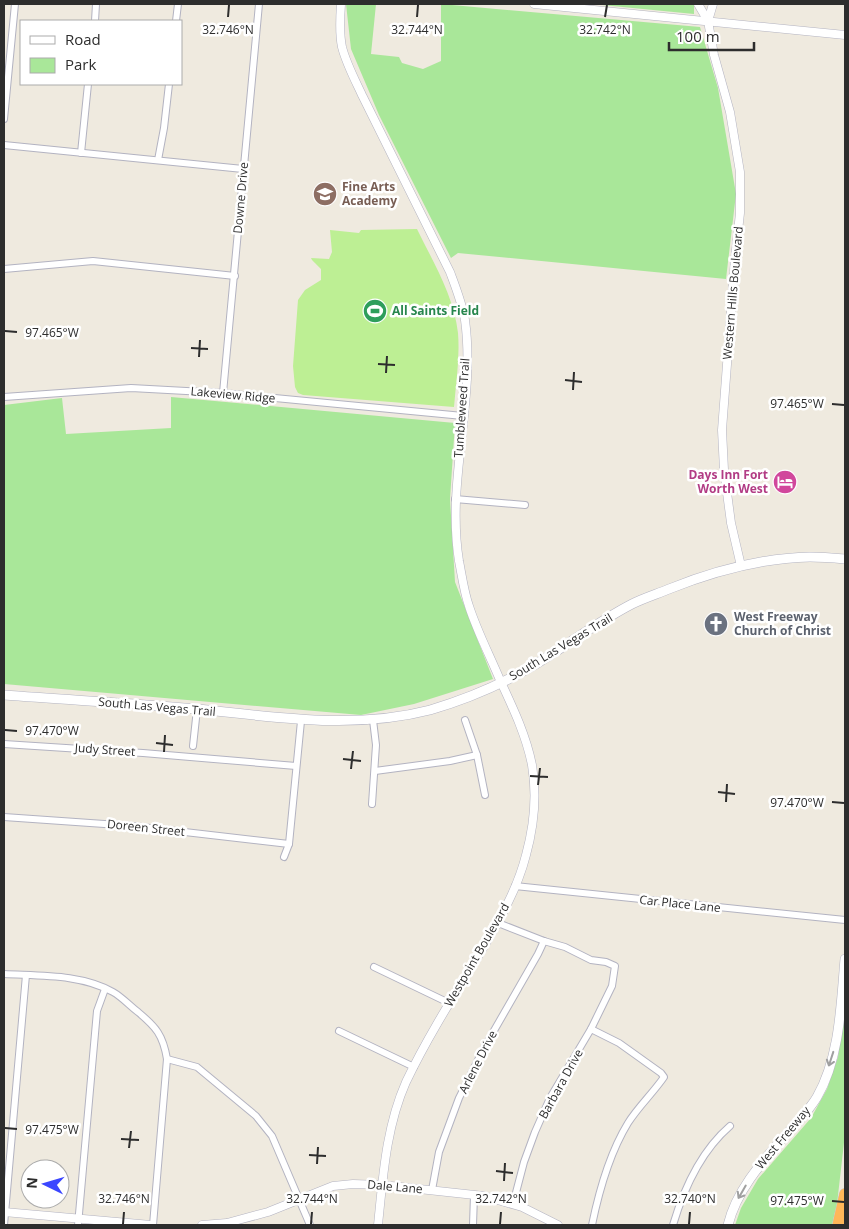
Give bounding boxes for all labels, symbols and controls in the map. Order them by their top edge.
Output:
legend [20,20,182,85]
scale bar [669,20,754,52]
text: 32.746°N [202,21,254,38]
text: 32.744°N [391,21,443,38]
text: 32.742°N [579,21,631,38]
text: 100 m [676,26,720,46]
text: Road [65,29,101,49]
text: Park [65,54,96,74]
street label: Downe Drive [229,161,252,234]
place label: Fine Arts Academy [342,178,397,209]
school or university icon: Fine Arts Academy [312,181,338,207]
street label: Western Hills Boulevard [718,226,747,360]
sports icon: All Saints Field [362,298,388,324]
place label: All Saints Field [392,302,479,319]
text: 97.465°W [25,324,79,341]
street label: Tumbleweed Trail [450,358,473,458]
street label: Lakeview Ridge [190,382,276,407]
text: 97.465°W [770,395,824,412]
place label: Days Inn Fort Worth West [688,466,768,497]
hotel icon: Days Inn Fort Worth West [772,469,798,495]
place label: West Freeway Church of Christ [734,608,831,639]
street label: South Las Vegas Trail [506,609,616,684]
church icon: West Freeway Church of Christ [703,611,729,637]
street label: South Las Vegas Trail [98,693,216,720]
text: 97.470°W [25,722,79,739]
street label: Judy Street [73,739,136,760]
text: 97.470°W [770,794,824,811]
street label: Doreen Street [106,815,186,840]
street label: Car Place Lane [638,891,722,916]
street label: Westpoint Boulevard [440,900,513,1010]
street label: Arlene Drive [454,1027,501,1096]
street label: Barbara Drive [534,1046,587,1122]
one-way arrow [826,1050,835,1066]
street label: West Freeway [751,1102,815,1173]
text: 97.475°W [25,1121,79,1138]
north arrow [20,1159,70,1209]
text: N [22,1176,42,1189]
street label: Dale Lane [367,1176,424,1197]
one-way arrow [736,1185,746,1199]
text: 32.746°N [98,1190,150,1207]
text: 32.744°N [286,1190,338,1207]
text: 32.742°N [475,1190,527,1207]
text: 32.740°N [664,1190,716,1207]
text: 97.475°W [770,1192,824,1209]

